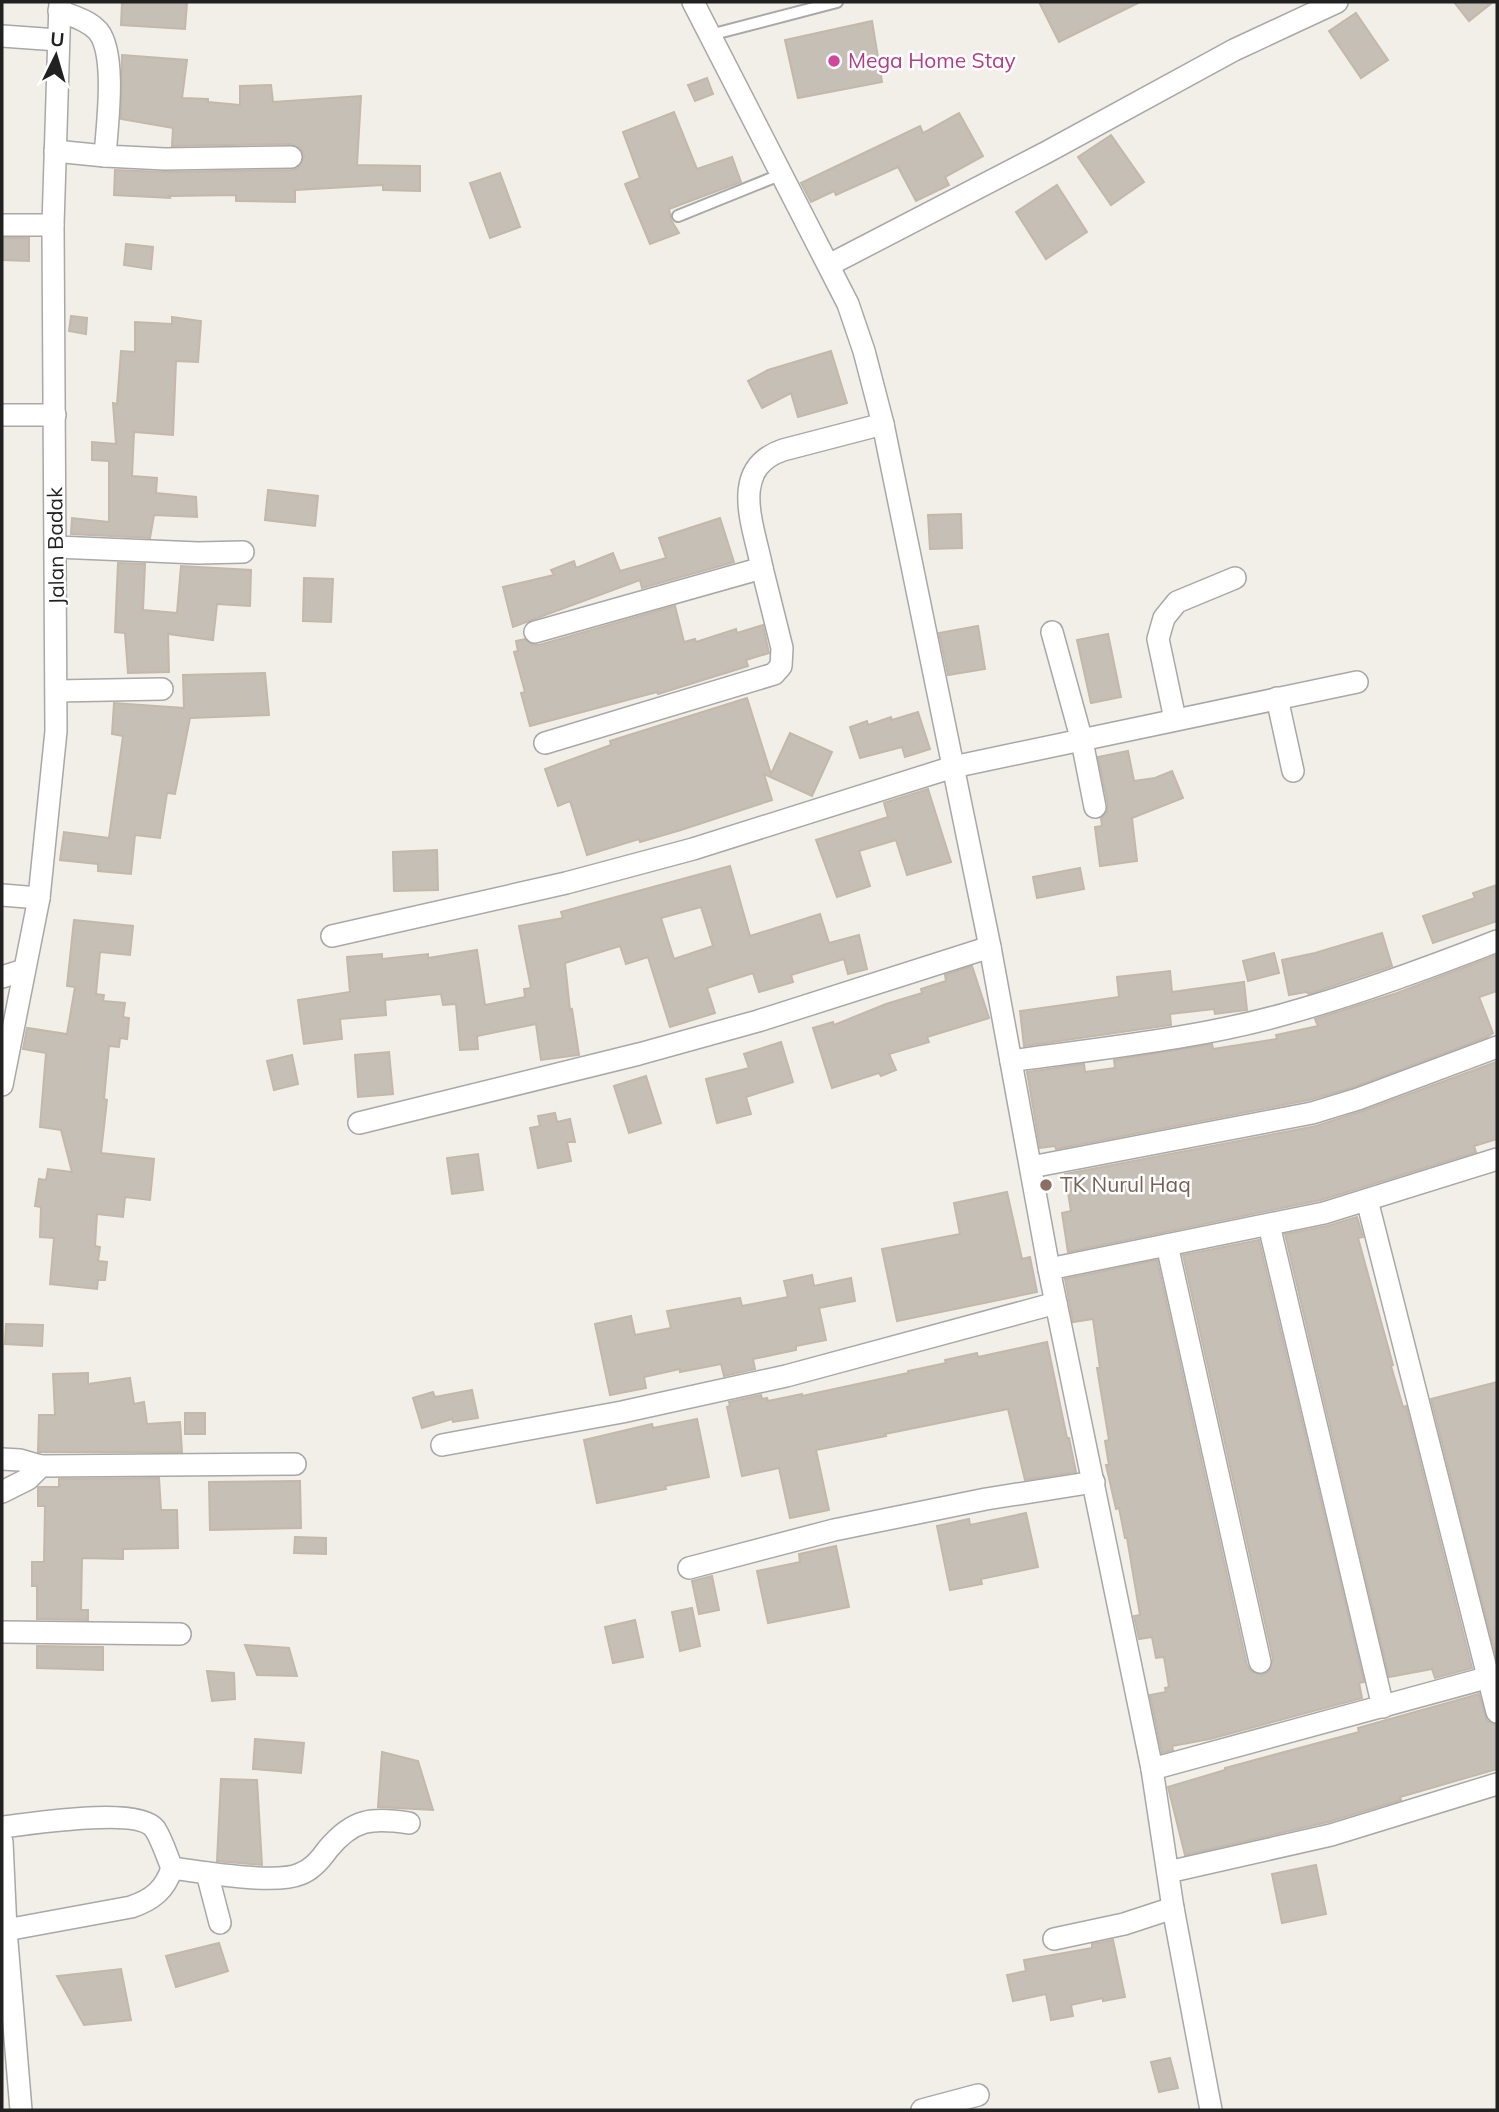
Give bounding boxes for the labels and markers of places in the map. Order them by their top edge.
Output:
place label: Mega Home Stay [848,47,1016,73]
marker: Mega Home Stay [826,53,842,69]
place label: TK Nurul Haq [1060,1171,1191,1197]
marker: TK Nurul Haq [1038,1177,1054,1193]

